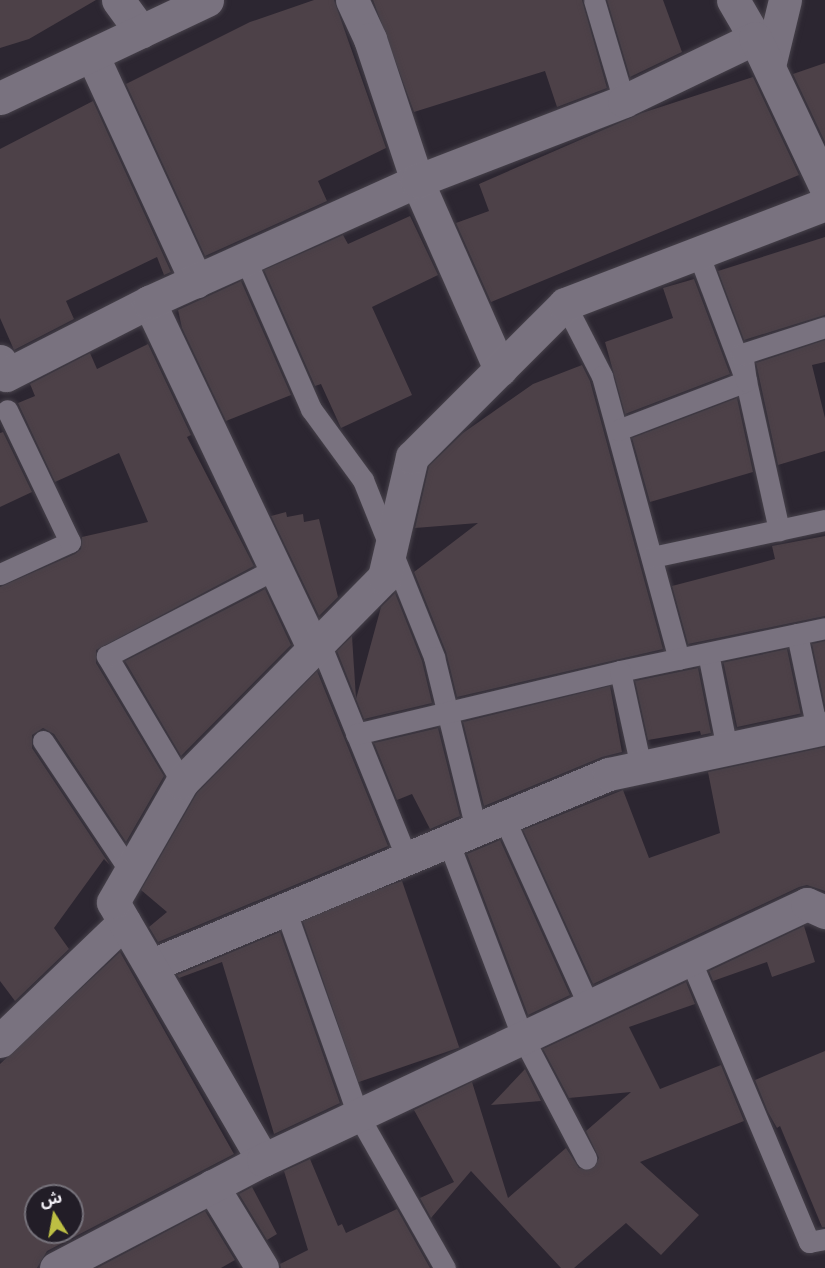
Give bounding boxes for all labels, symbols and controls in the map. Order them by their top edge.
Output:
north arrow [24,1184,84,1244]
text: ش [38,1185,64,1211]

